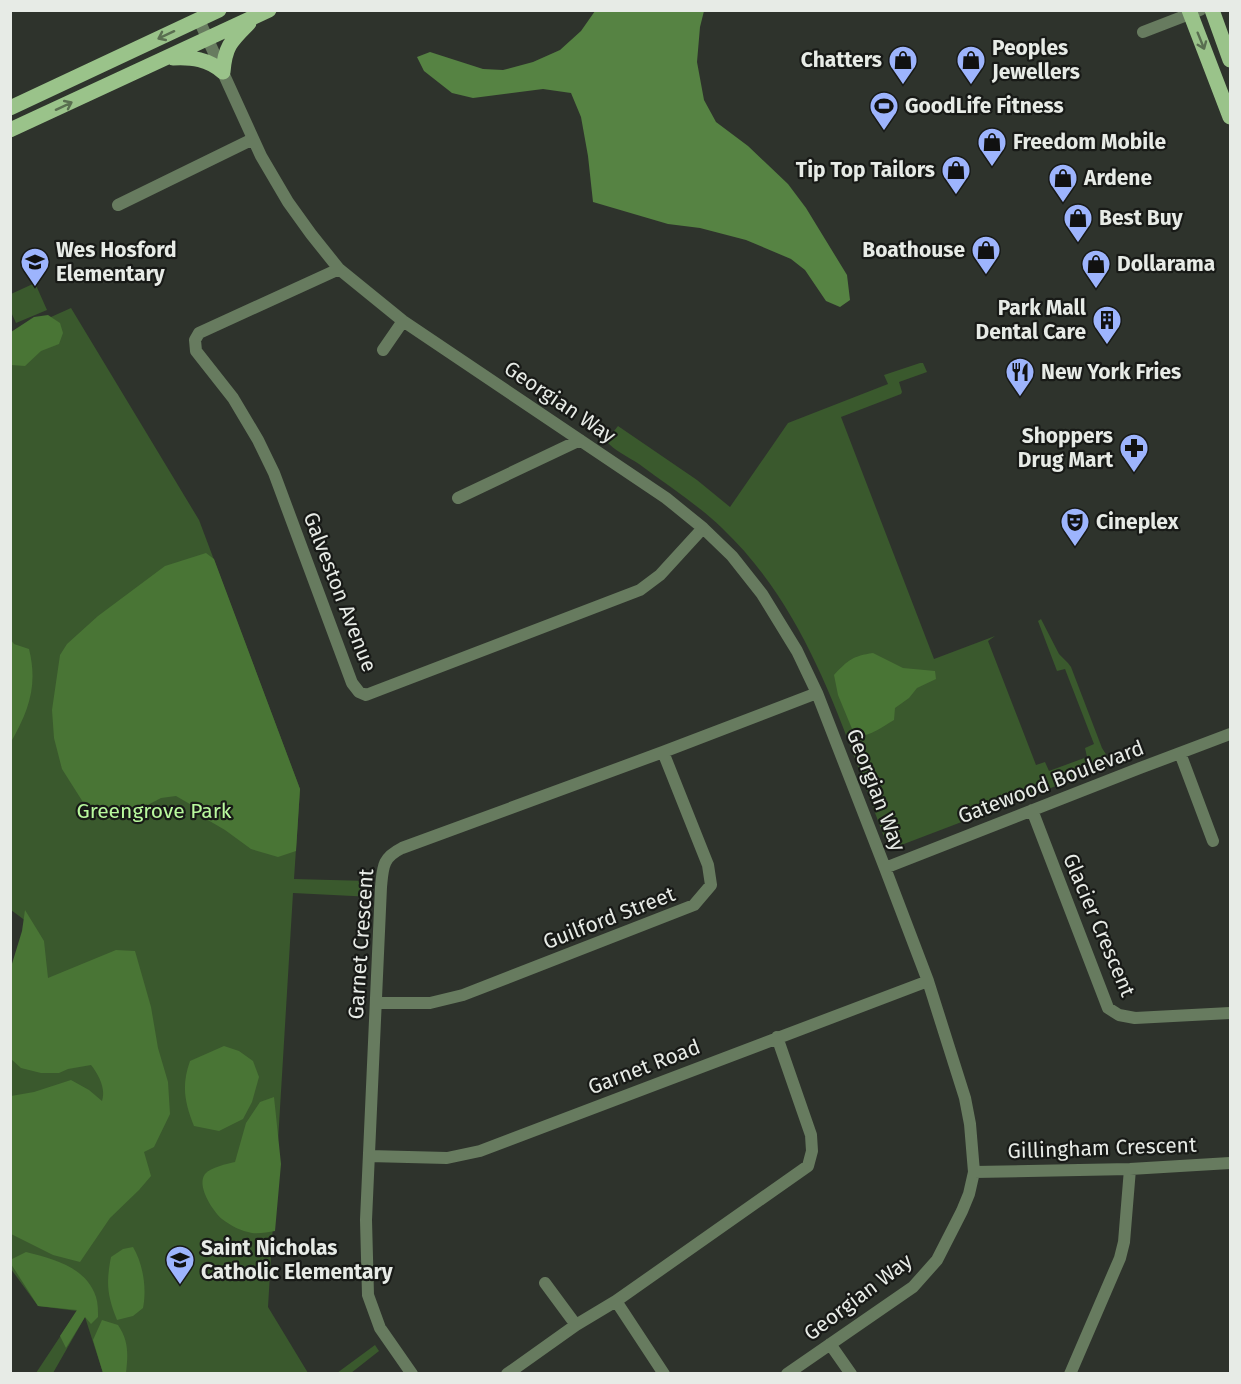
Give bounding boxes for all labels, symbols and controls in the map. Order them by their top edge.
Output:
one-way arrow [158,30,176,42]
one-way arrow [1196,32,1207,50]
place label: Peoples Jewellers [991,35,1080,85]
shop icon: Chatters [887,44,919,86]
shop icon: Peoples Jewellers [955,44,987,86]
place label: Chatters [801,47,882,73]
sports icon: GoodLife Fitness [868,90,900,132]
place label: GoodLife Fitness [905,93,1064,119]
one-way arrow [54,99,72,111]
shop icon: Freedom Mobile [976,126,1008,168]
place label: Freedom Mobile [1013,129,1166,155]
shop icon: Tip Top Tailors [940,154,972,196]
place label: Tip Top Tailors [796,157,935,183]
shop icon: Ardene [1047,162,1079,204]
place label: Ardene [1083,165,1152,191]
shop icon: Best Buy [1062,202,1094,244]
place label: Best Buy [1099,205,1183,231]
shop icon: Boathouse [970,234,1002,276]
place label: Wes Hosford Elementary [56,237,177,287]
place label: Boathouse [862,237,965,263]
school or university icon: Wes Hosford Elementary [19,246,51,288]
shop icon: Dollarama [1080,248,1112,290]
place label: Dollarama [1117,251,1215,277]
place label: Park Mall Dental Care [975,295,1087,345]
building icon: Park Mall Dental Care [1091,304,1123,346]
street label: Georgian Way [499,355,621,449]
restaurant icon: New York Fries [1004,356,1036,398]
place label: New York Fries [1041,359,1181,385]
place label: Shoppers Drug Mart [1018,423,1114,473]
pharmacy icon: Shoppers Drug Mart [1118,432,1150,474]
theatre icon: Cineplex [1059,506,1091,548]
street label: Galveston Avenue [298,508,382,676]
place label: Cineplex [1096,509,1179,535]
street label: Georgian Way [841,725,911,856]
street label: Gatewood Boulevard [954,735,1148,829]
park label: Greengrove Park [76,798,232,824]
street label: Glacier Crescent [1057,850,1141,1001]
street label: Garnet Crescent [343,867,379,1020]
street label: Guilford Street [539,881,679,955]
street label: Garnet Road [584,1034,704,1100]
street label: Gillingham Crescent [1007,1132,1197,1164]
place label: Saint Nicholas Catholic Elementary [201,1235,393,1285]
school or university icon: Saint Nicholas Catholic Elementary [164,1244,196,1286]
street label: Georgian Way [799,1247,918,1346]

